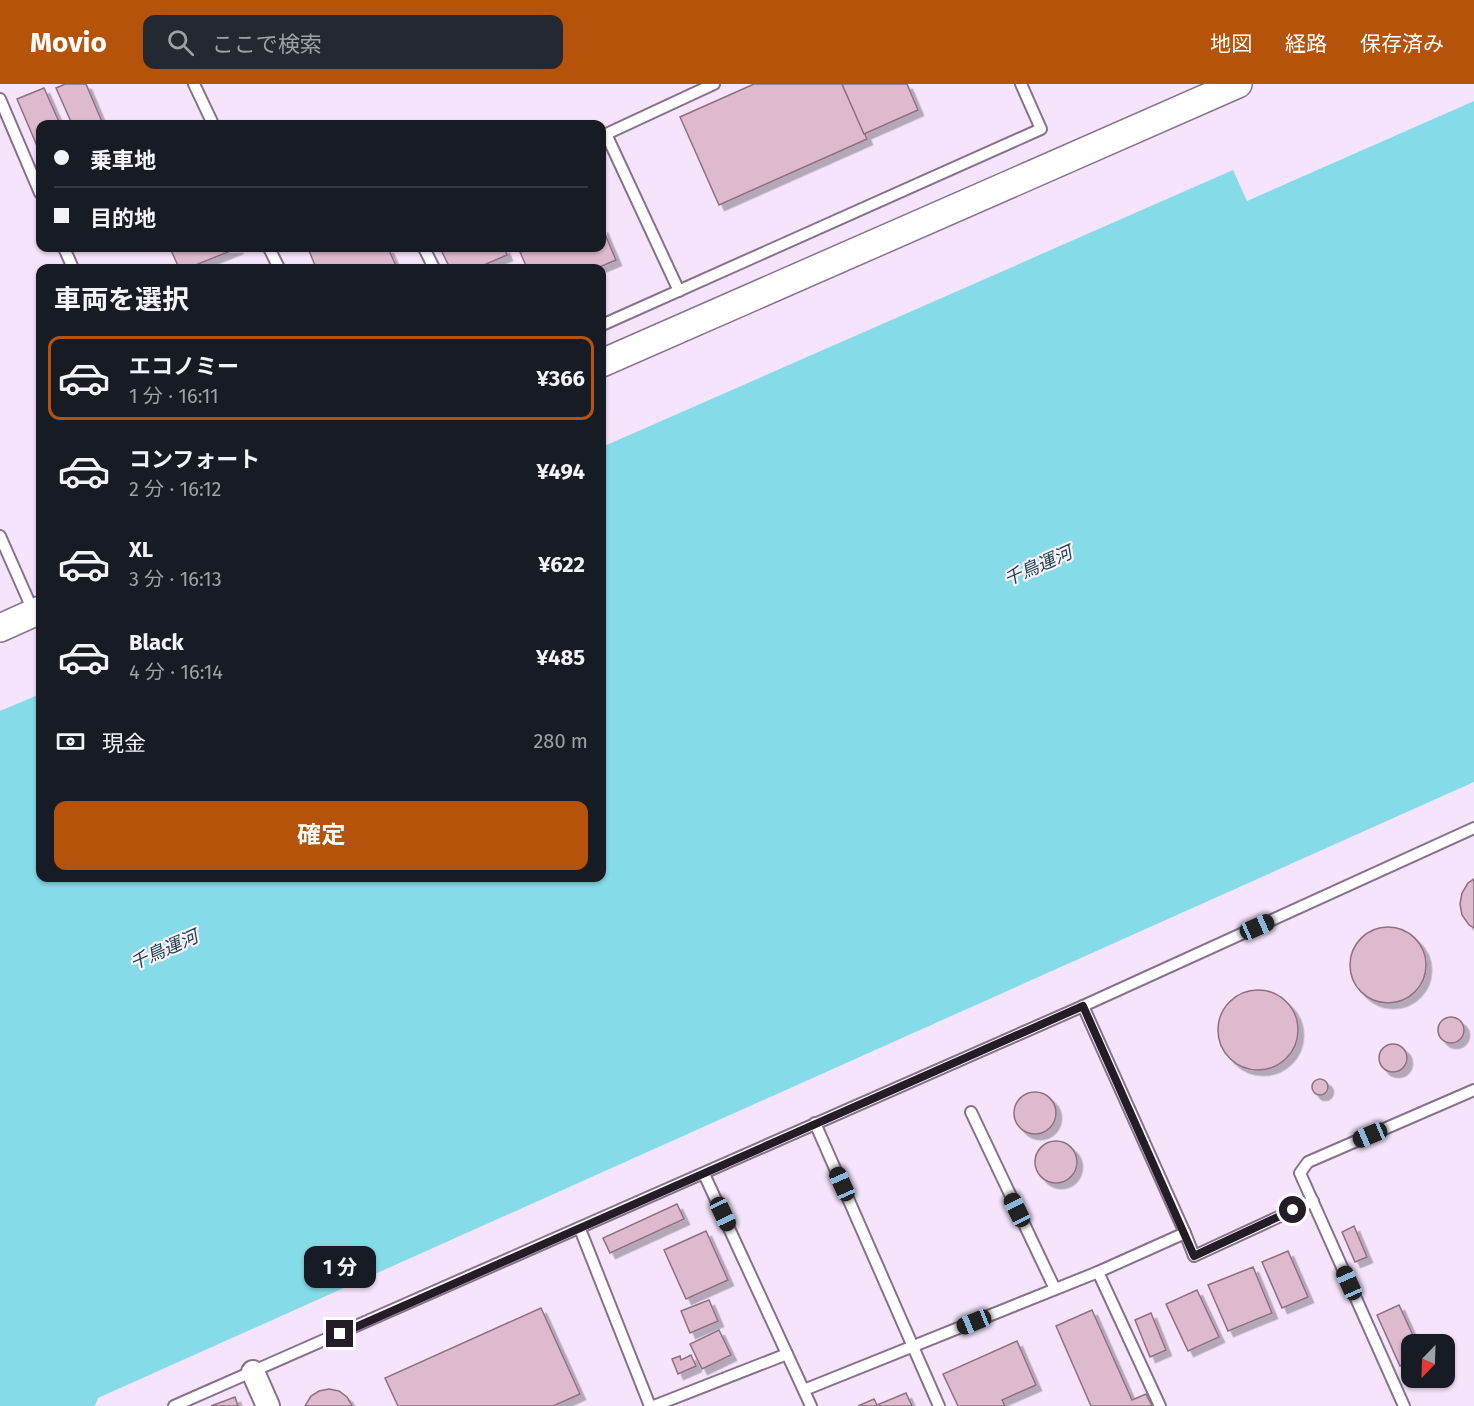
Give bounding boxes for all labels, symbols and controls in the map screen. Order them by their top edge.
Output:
search box [143,15,563,69]
text: Movio [30,26,107,59]
icon: search [164,26,197,59]
text: ここで検索 [212,31,322,58]
text: 地図 [1210,31,1252,57]
text: 経路 [1285,31,1327,57]
text: 保存済み [1360,31,1444,57]
text: 乗車地 [90,147,156,174]
text: 目的地 [90,205,156,232]
text: 車両を選択 [54,284,189,316]
icon: car [57,351,111,405]
text: エコノミー [129,353,239,380]
text: ¥366 [537,365,585,392]
text: 1 分 · 16:11 [129,384,219,408]
icon: car [57,444,111,498]
text: コンフォート [129,446,260,473]
text: ¥494 [536,458,585,485]
text: 2 分 · 16:12 [129,477,221,501]
text: XL [129,536,153,563]
icon: car [57,537,111,591]
water label: 千鳥運河 [1001,540,1078,591]
text: ¥622 [538,551,585,578]
text: 3 分 · 16:13 [129,567,222,591]
text: Black [129,629,184,656]
icon: car [57,630,111,684]
text: ¥485 [536,644,585,671]
text: 4 分 · 16:14 [129,660,223,684]
icon: cash [54,725,87,758]
text: 280 m [533,729,588,753]
text: 現金 [102,730,146,757]
button: 確定 [54,801,588,870]
car [1237,911,1277,943]
water label: 千鳥運河 [127,924,204,975]
car [1350,1120,1390,1150]
car [826,1164,858,1204]
car [1001,1190,1033,1230]
car [707,1194,739,1234]
route start [1279,1196,1306,1223]
callout: 1 分 [304,1247,376,1289]
text: 1 分 [323,1255,357,1279]
car [1333,1263,1365,1303]
car [954,1307,994,1337]
route end [326,1320,353,1347]
north arrow [1401,1334,1455,1388]
map controls [1401,1334,1455,1388]

